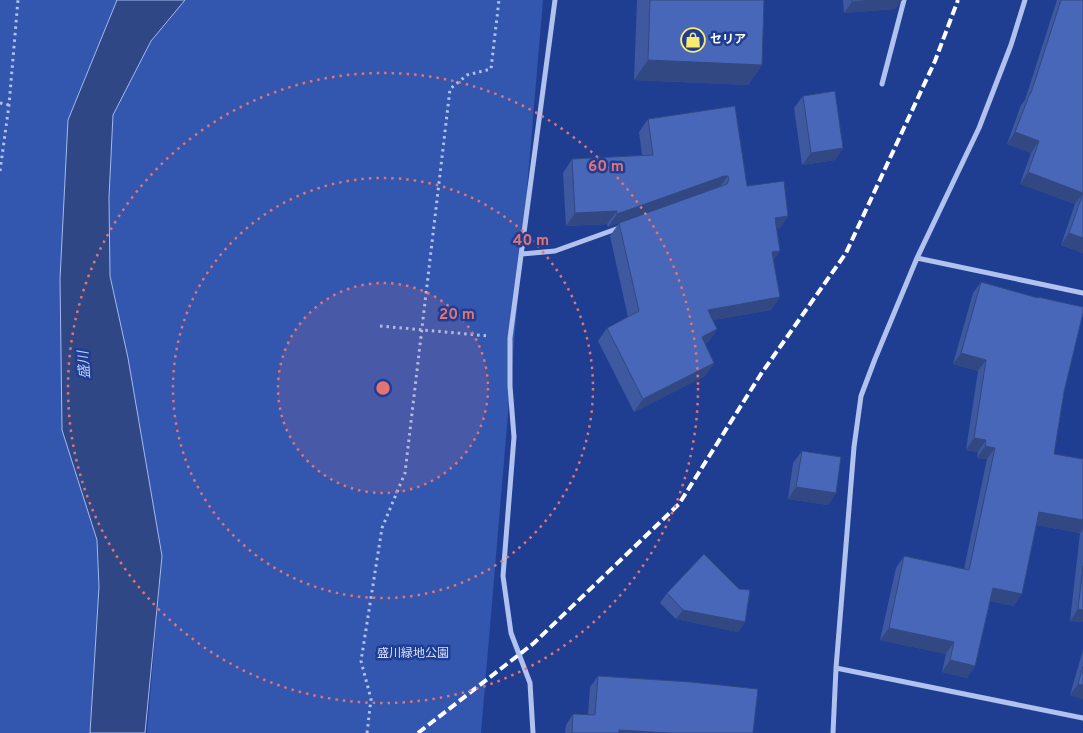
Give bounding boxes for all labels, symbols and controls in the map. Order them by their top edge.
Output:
shop icon: セリア [680,27,706,53]
place label: セリア [710,32,746,48]
text: 60 m [588,158,624,177]
text: 40 m [513,232,549,251]
text: 20 m [439,306,475,325]
water label: 盛川 [75,348,94,380]
centre of rings [374,379,392,397]
park label: 盛川緑地公園 [377,646,449,662]

